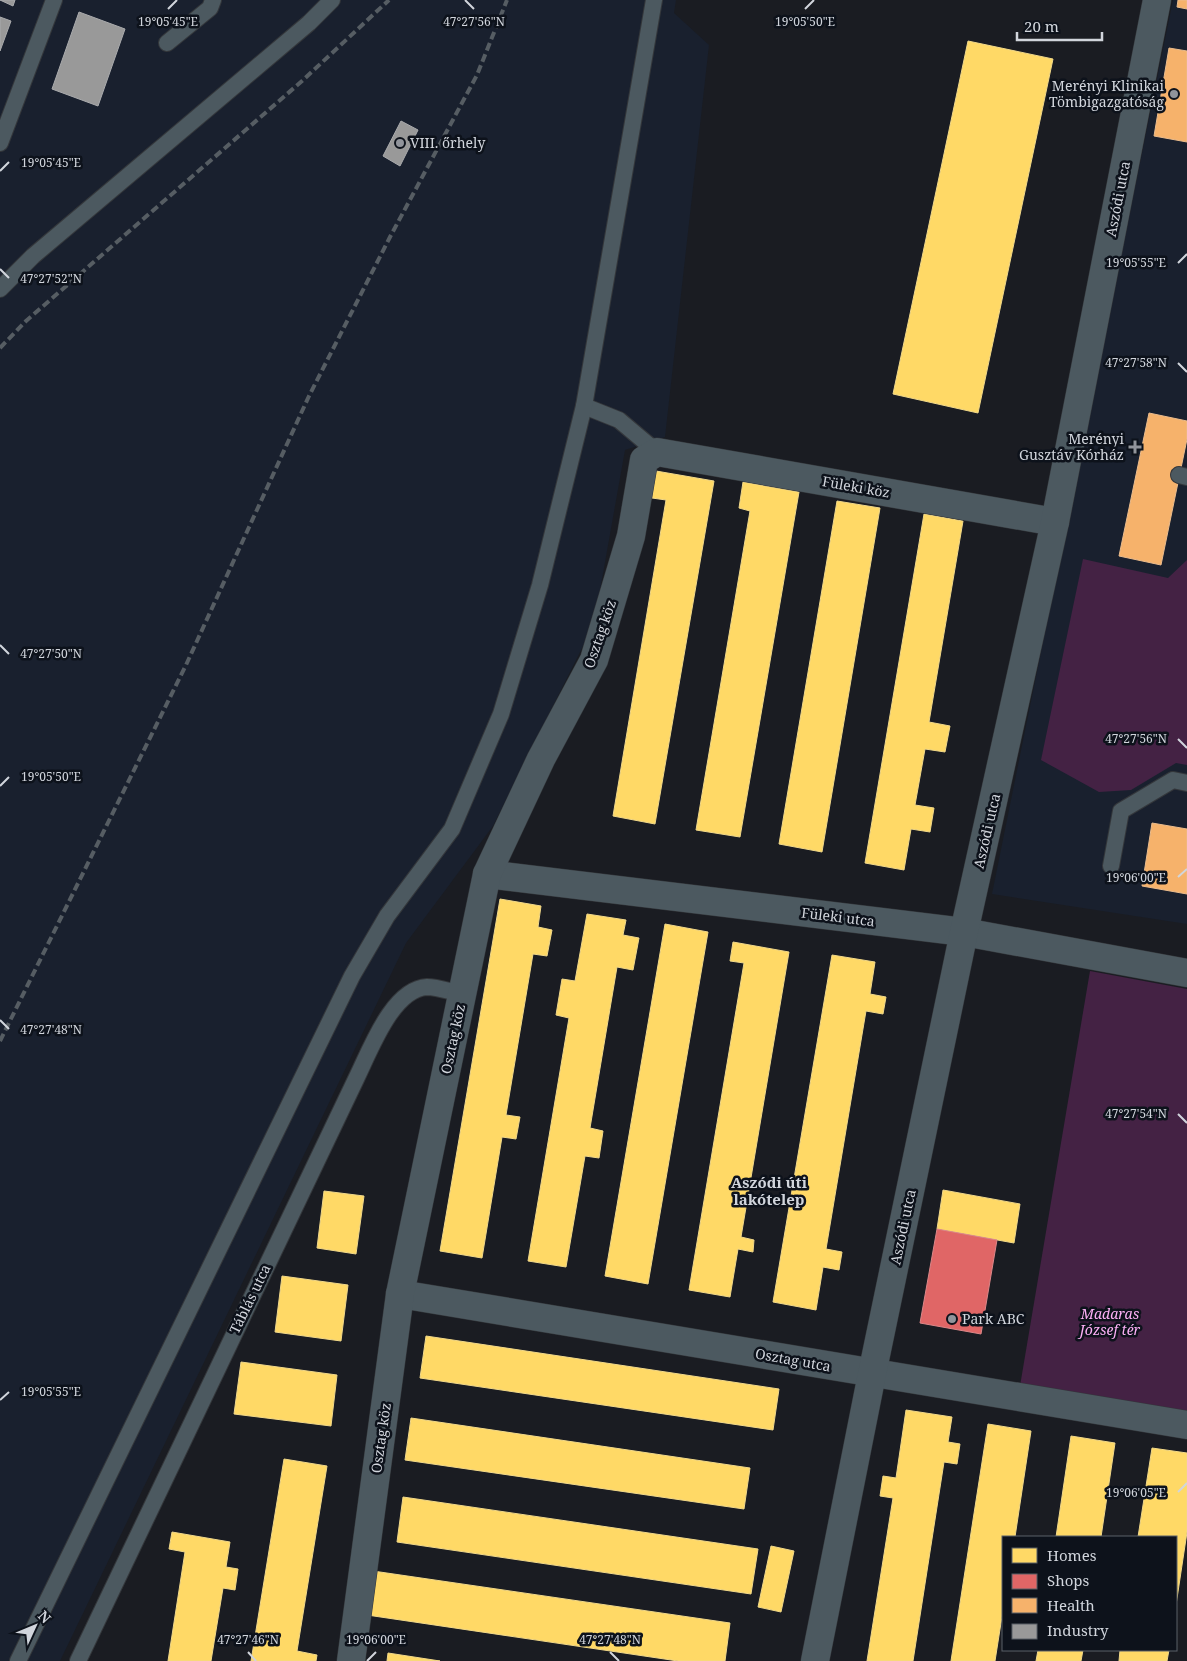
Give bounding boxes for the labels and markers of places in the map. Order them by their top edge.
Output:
place label: Merényi Klinikai Tömbigazgatóság [1049,76,1165,111]
marker: Merényi Klinikai Tömbigazgatóság [1168,88,1180,100]
place label: VIII. őrhely [410,133,485,152]
marker: VIII. őrhely [394,137,406,149]
place label: Merényi Gusztáv Kórház [1019,429,1125,464]
marker: Merényi Gusztáv Kórház [1128,440,1142,454]
place label: Park ABC [962,1309,1025,1328]
marker: Park ABC [946,1313,958,1325]

